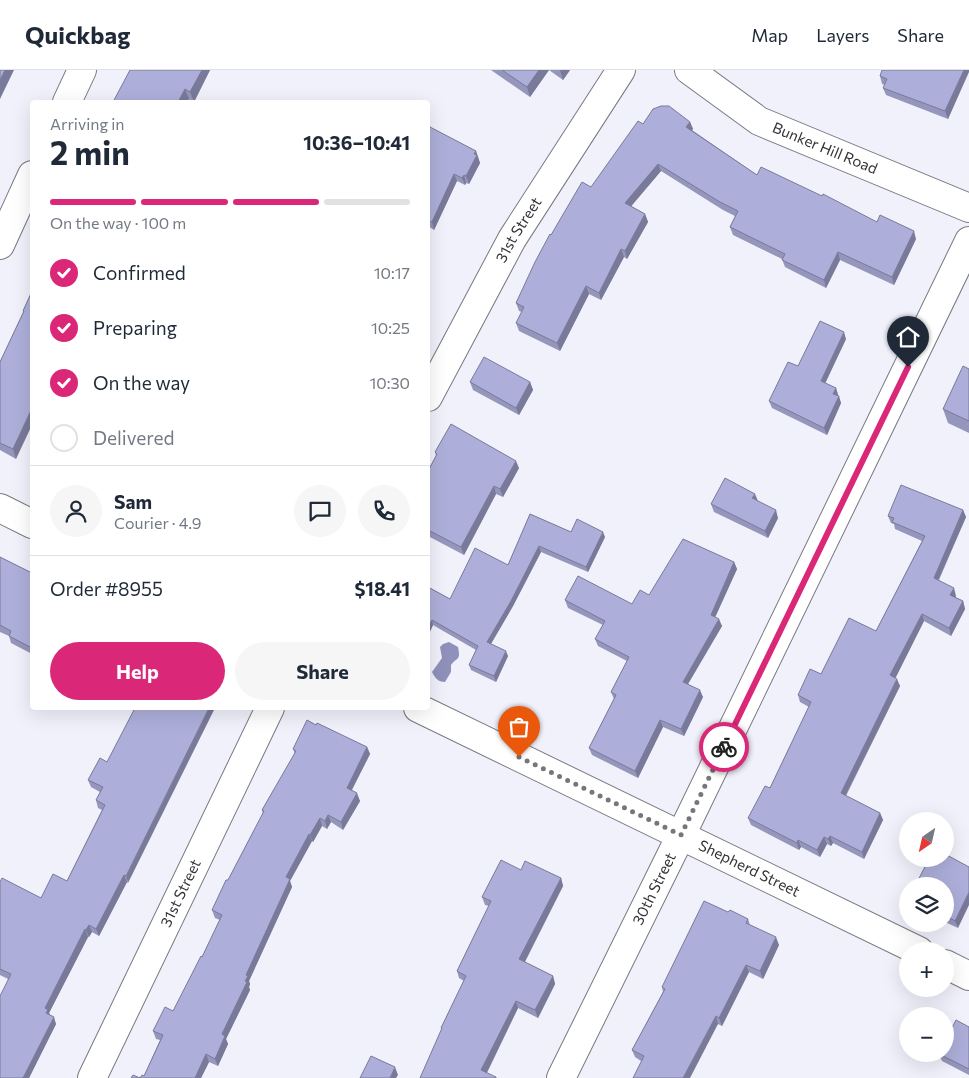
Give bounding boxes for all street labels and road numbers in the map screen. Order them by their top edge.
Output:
street label: Bunker Hill Road [770,118,880,177]
street label: 31st Street [491,194,545,265]
street label: Shepherd Street [696,835,803,900]
street label: 30th Street [628,849,679,928]
street label: 31st Street [156,856,204,930]

